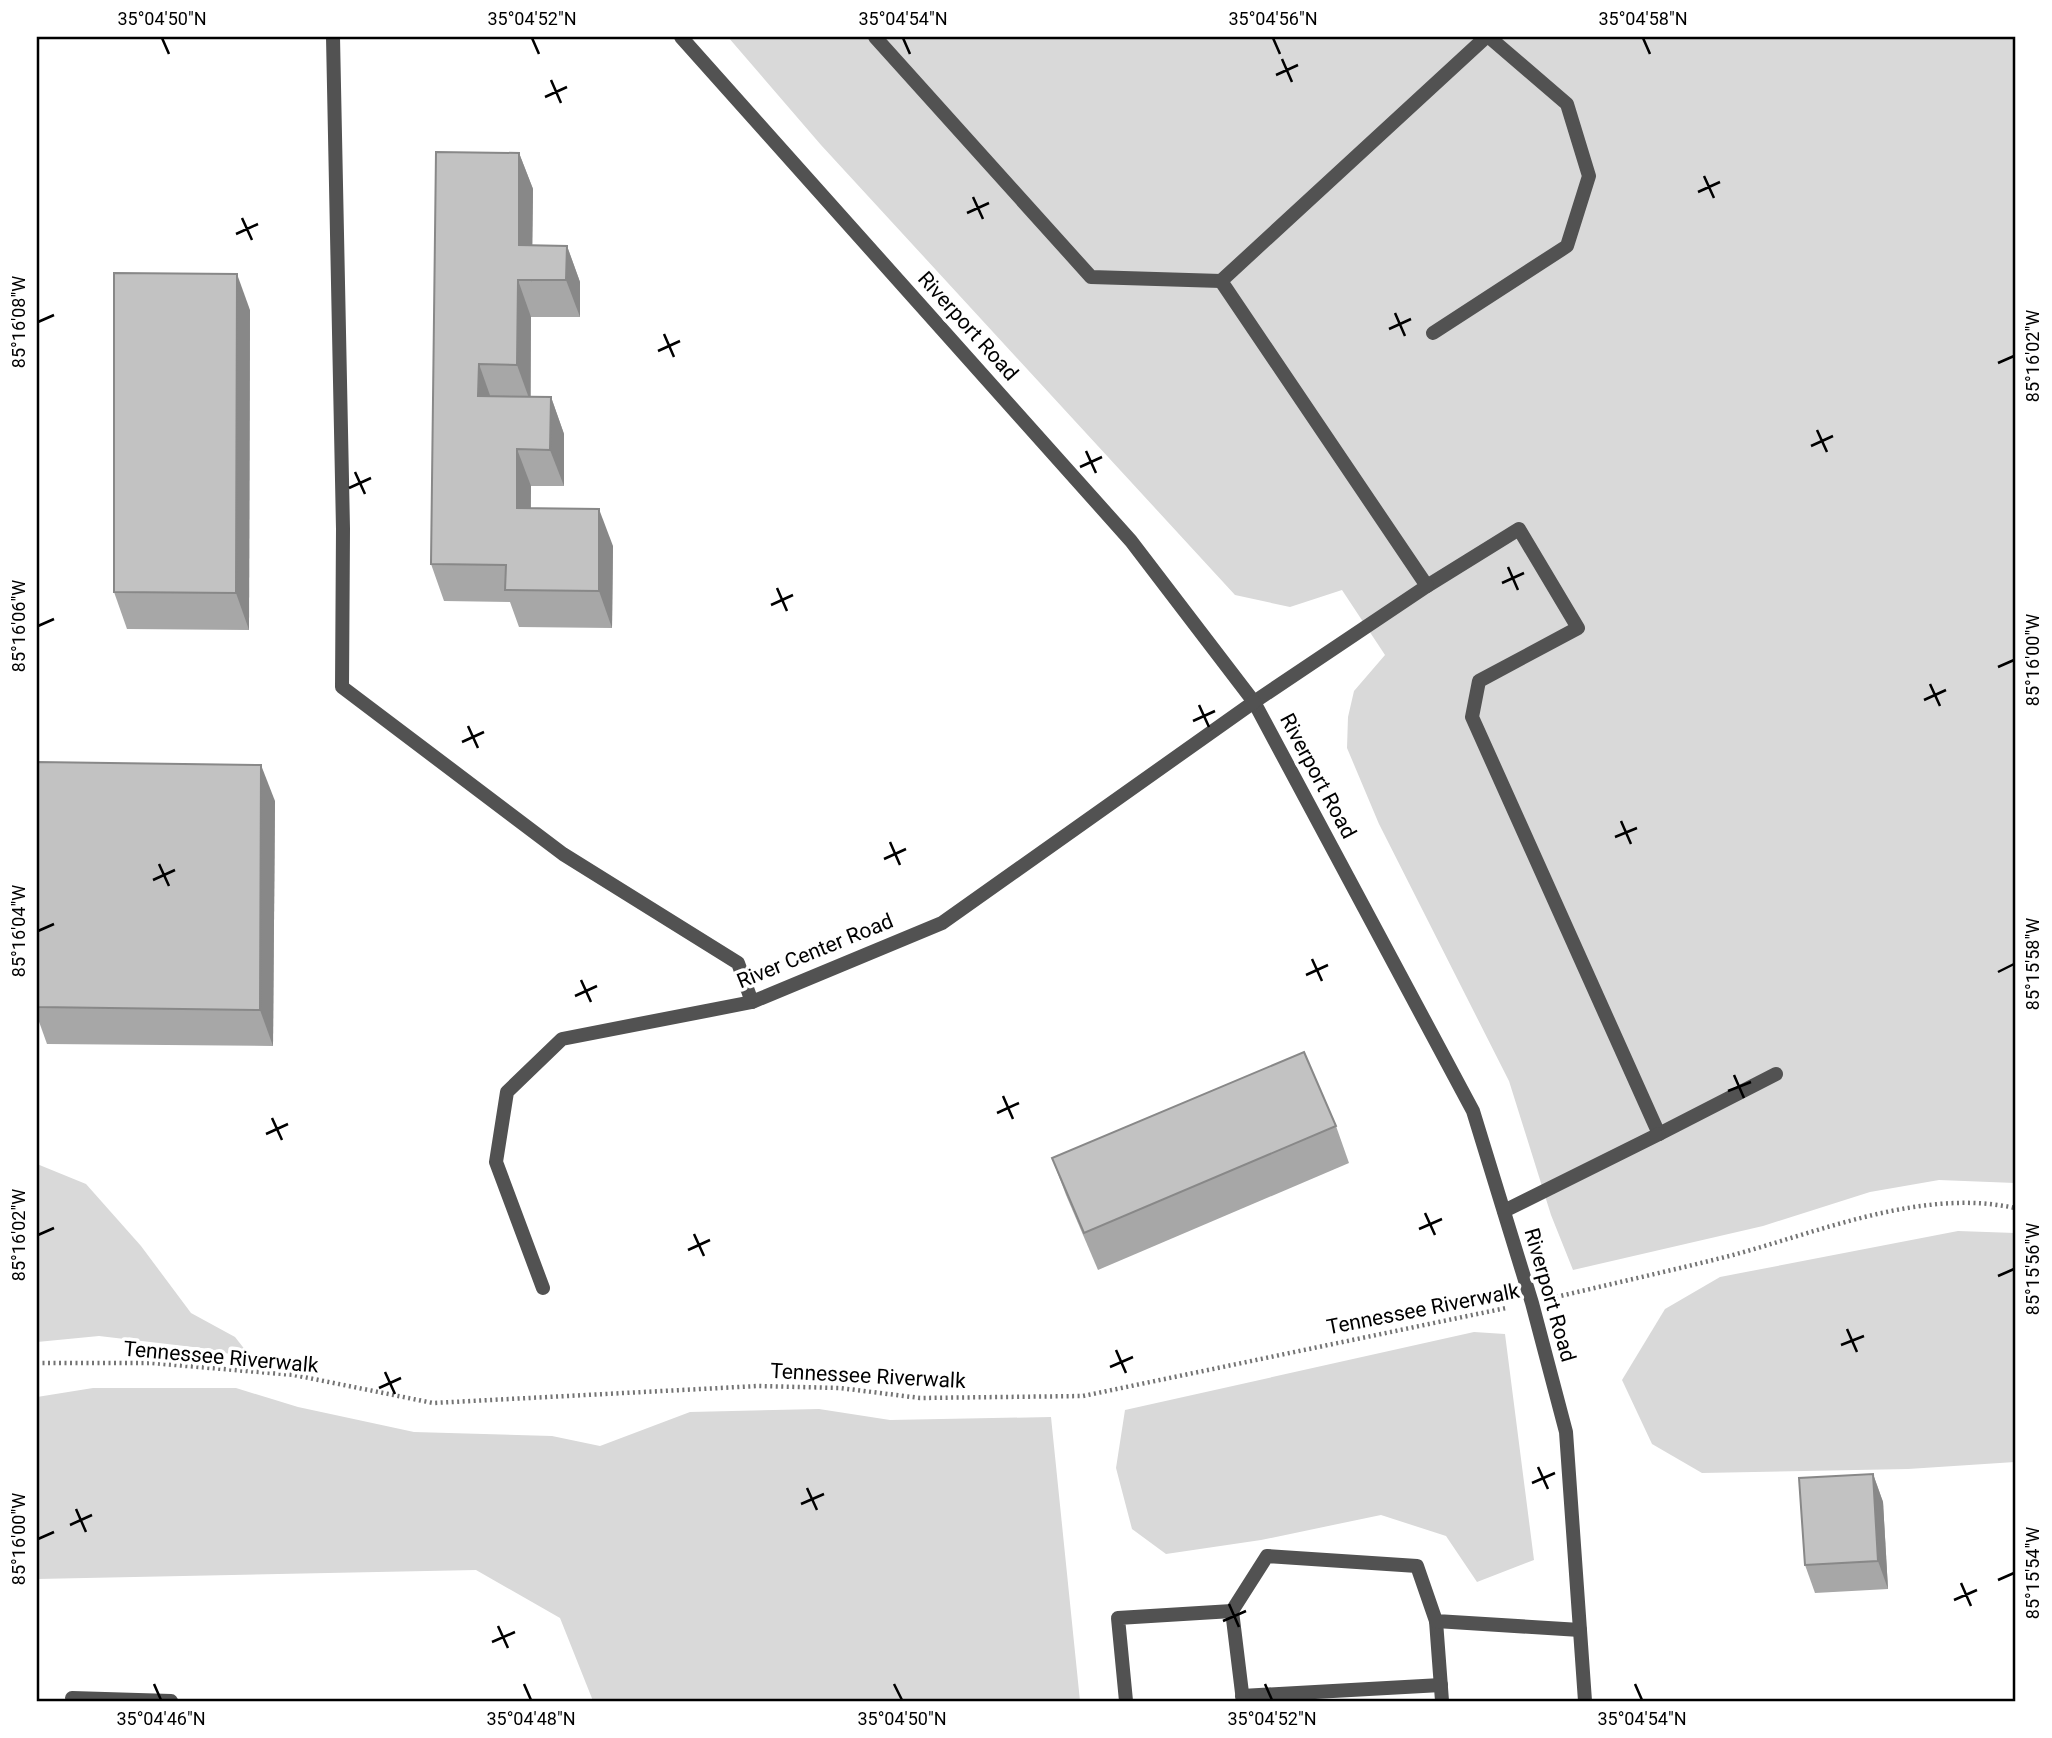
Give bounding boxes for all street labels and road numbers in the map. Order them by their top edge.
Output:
street label: Riverport Road [913,267,1023,385]
street label: Riverport Road [1275,709,1361,843]
street label: River Center Road [733,909,897,993]
street label: Riverport Road [1519,1225,1581,1365]
street label: Tennessee Riverwalk [1325,1278,1522,1339]
street label: Tennessee Riverwalk [123,1337,320,1378]
street label: Tennessee Riverwalk [770,1359,967,1393]

